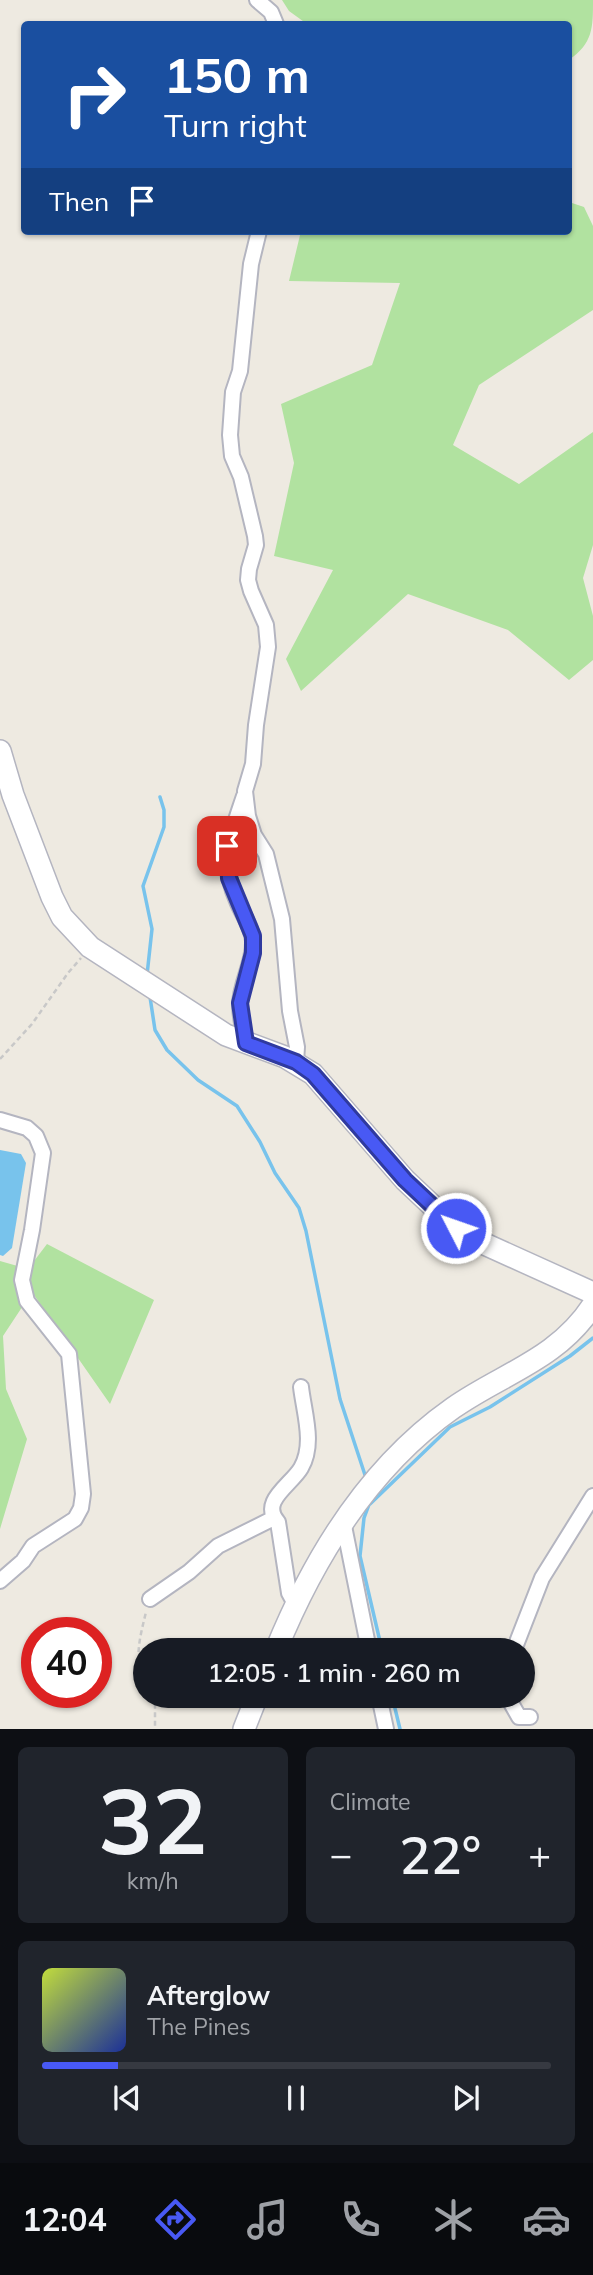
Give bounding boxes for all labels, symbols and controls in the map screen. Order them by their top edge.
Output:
text: 150 m [164,44,310,105]
icon: right [49,49,140,140]
text: Turn right [164,105,307,145]
icon: arrive [123,182,161,220]
text: Then [49,185,109,218]
pin [197,816,257,876]
icon: arrive [208,827,246,865]
position arrow [419,1191,493,1265]
speed limit sign: 40 [21,1617,112,1708]
text: 12:05 · 1 min · 260 m [207,1656,461,1689]
text: 32 [98,1763,207,1877]
text: Climate [330,1787,411,1816]
text: 22° [399,1822,481,1887]
text: − [330,1830,352,1878]
text: + [528,1830,551,1878]
text: km/h [127,1866,179,1895]
text: Afterglow [147,1979,270,2012]
text: The Pines [147,2012,251,2041]
icon: previous [108,2079,146,2117]
icon: pause [277,2079,315,2117]
icon: next [447,2079,485,2117]
icon: directions [151,2195,200,2244]
icon: music [243,2195,292,2244]
icon: phone [336,2195,385,2244]
icon: climate [429,2195,478,2244]
icon: car [522,2195,571,2244]
text: 12:04 [22,2199,107,2239]

